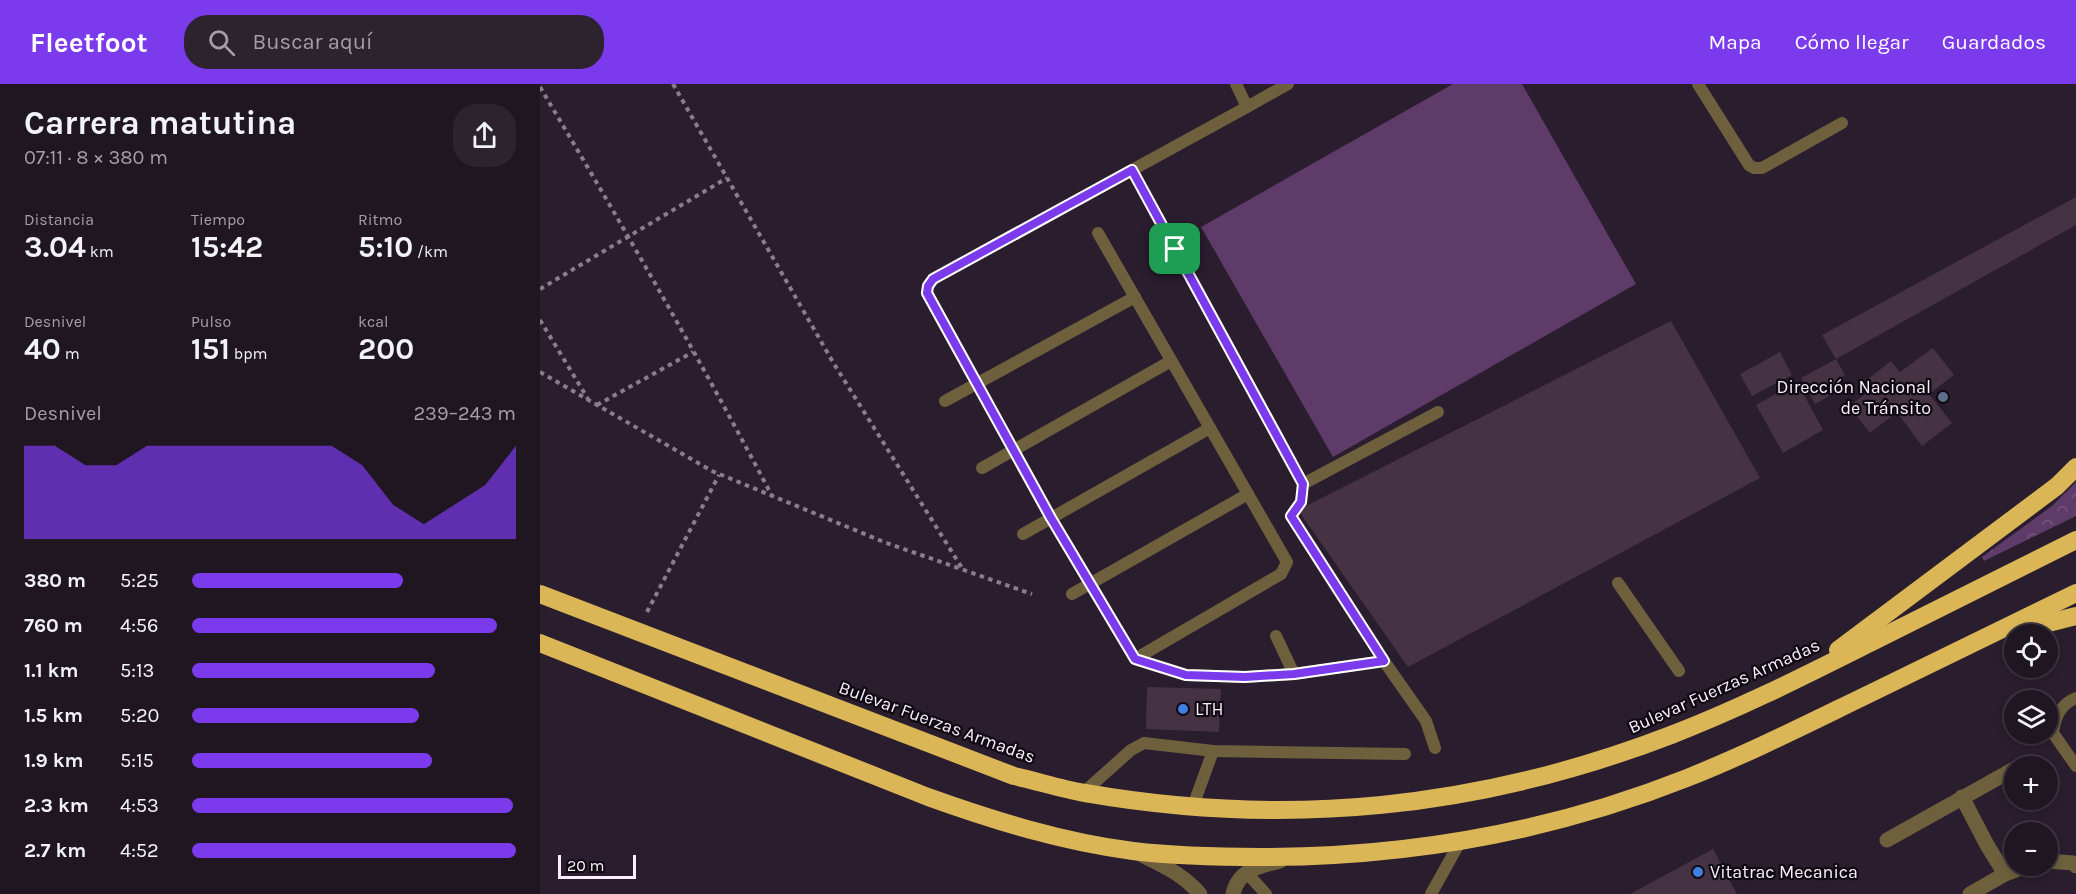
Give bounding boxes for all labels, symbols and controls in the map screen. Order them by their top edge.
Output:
search box [184,15,604,69]
text: Fleetfoot [30,26,148,59]
icon: search [205,26,238,59]
text: Buscar aquí [253,29,373,55]
text: Mapa [1708,30,1762,54]
text: Cómo llegar [1795,30,1909,54]
text: Guardados [1942,30,2046,54]
text: Carrera matutina [24,104,296,142]
button: share [453,104,516,167]
text: 07:11 · 8 × 380 m [24,146,168,169]
text: Distancia [24,210,94,229]
text: Tiempo [191,210,245,229]
text: Ritmo [358,210,402,229]
pin [1149,223,1200,274]
text: 3.04 [24,229,86,265]
text: 15:42 [191,229,263,265]
text: 5:10 [358,229,413,265]
icon: arrive [1158,232,1191,265]
text: km [86,242,114,261]
text: /km [413,242,448,261]
text: Desnivel [24,312,86,331]
text: Pulso [191,312,231,331]
text: kcal [358,312,389,331]
text: 40 [24,331,61,367]
text: 151 [191,331,230,367]
text: 200 [358,331,414,367]
text: m [61,344,80,363]
text: bpm [230,344,267,363]
place label: Dirección Nacional de Tránsito [1777,376,1931,419]
marker: Dirección Nacional de Tránsito [1936,390,1950,404]
text: Desnivel [24,402,102,425]
text: 239–243 m [414,402,516,425]
text: 380 m [24,569,86,592]
text: 5:25 [120,569,159,592]
text: 760 m [24,614,83,637]
text: 4:56 [120,614,159,637]
map controls [2004,624,2058,876]
button: locate [2004,624,2058,678]
street label: Bulevar Fuerzas Armadas [1625,634,1823,738]
text: 1.1 km [24,659,78,682]
text: 5:13 [120,659,154,682]
street label: Bulevar Fuerzas Armadas [836,676,1038,768]
button: layers [2004,690,2058,744]
place label: LTH [1195,698,1224,720]
marker: LTH [1176,702,1190,716]
text: 1.5 km [24,704,83,727]
text: 5:20 [120,704,159,727]
text: 1.9 km [24,749,84,772]
text: 5:15 [120,749,154,772]
button: + [2004,756,2058,810]
text: 2.3 km [24,794,89,817]
text: 4:53 [120,794,159,817]
button: − [2004,822,2058,876]
text: 2.7 km [24,839,86,862]
text: 4:52 [120,839,159,862]
scale bar [558,852,636,880]
text: 20 m [567,856,605,875]
place label: Vitatrac Mecanica [1710,861,1858,883]
marker: Vitatrac Mecanica [1691,865,1705,879]

